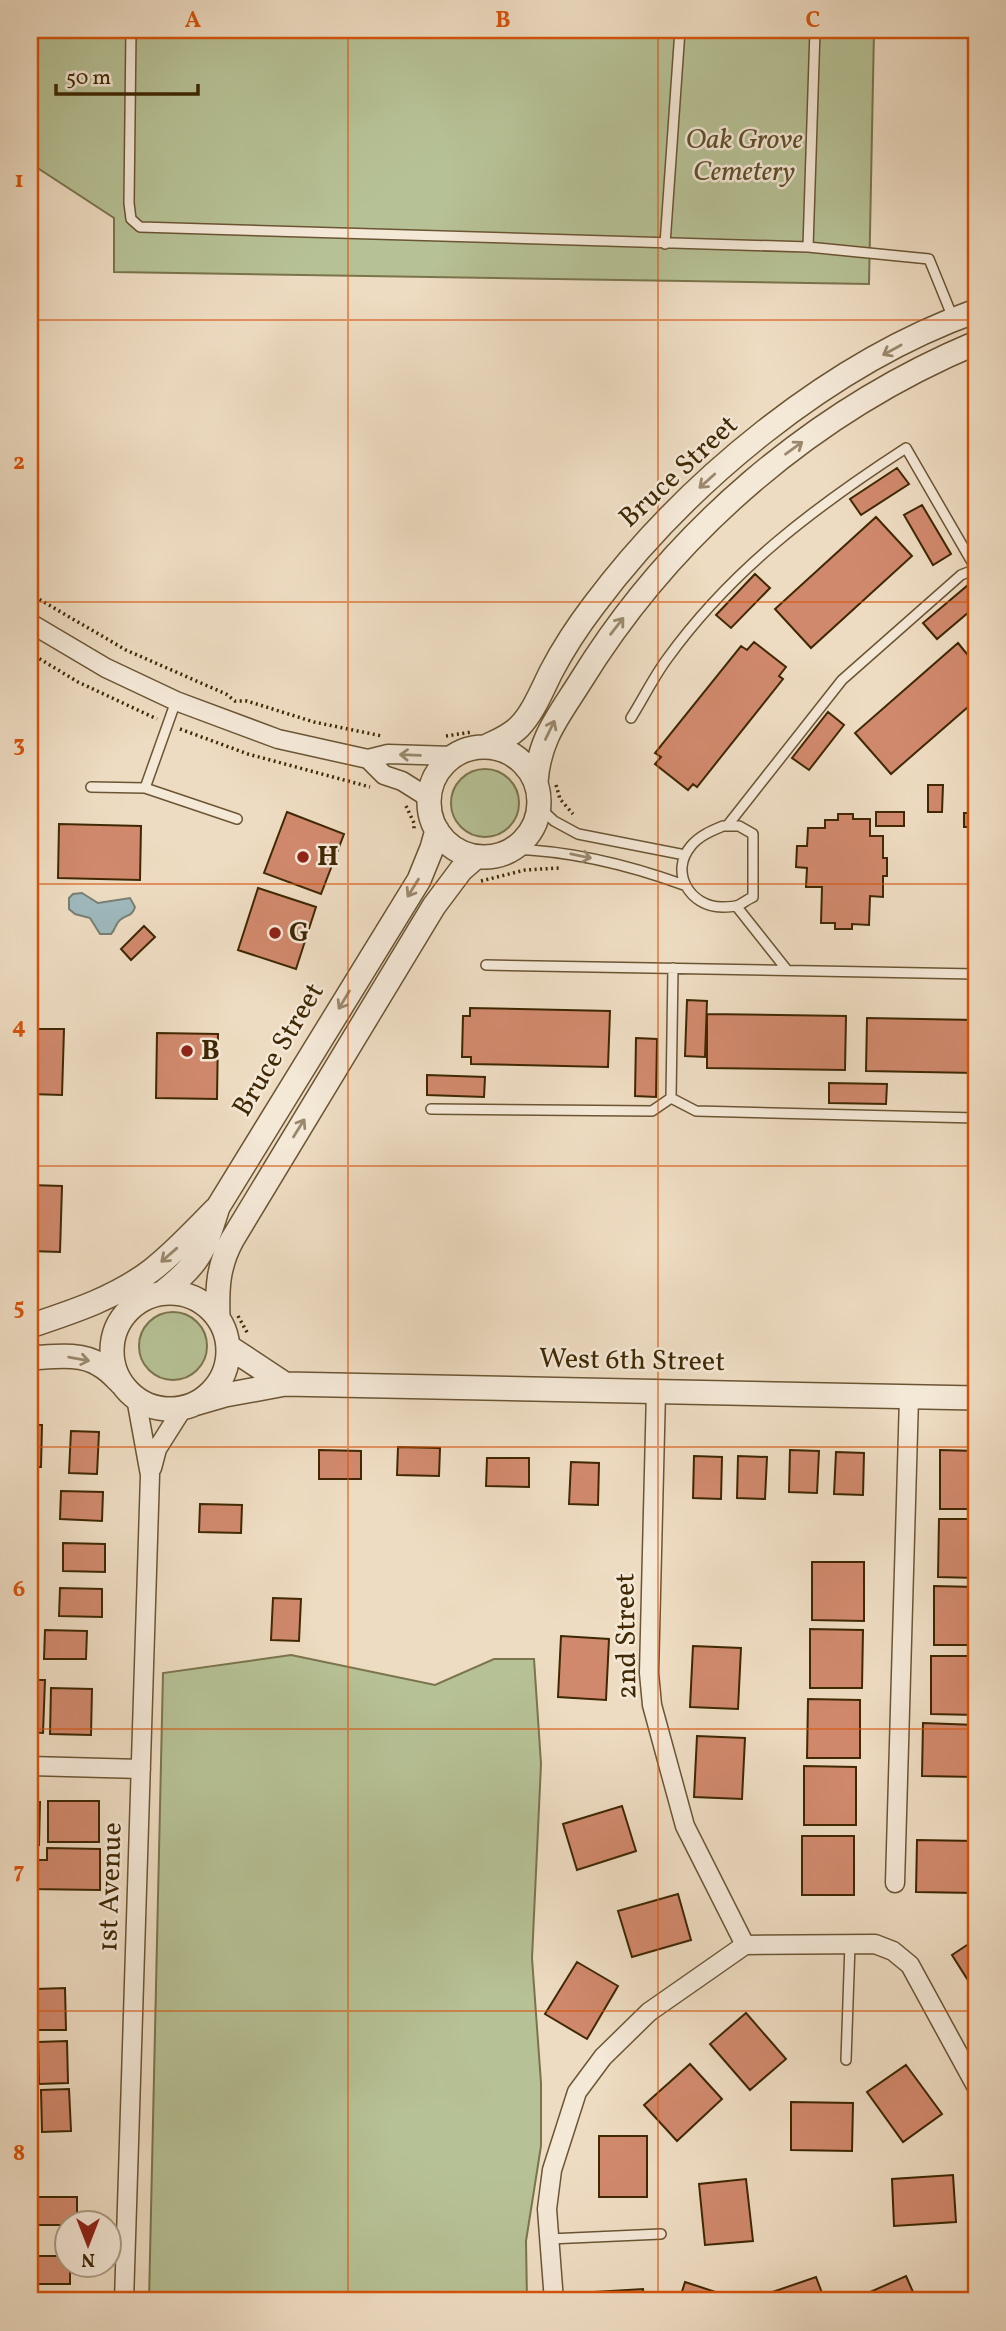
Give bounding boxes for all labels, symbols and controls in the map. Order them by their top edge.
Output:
text: A [185,5,201,37]
text: B [495,5,511,37]
text: C [806,5,820,37]
scale bar [56,52,198,96]
text: 50 m [66,64,111,93]
park label: Oak Grove Cemetery [685,121,803,192]
text: 1 [14,165,24,197]
one-way arrow [883,343,903,357]
street label: Bruce Street [611,407,747,537]
one-way arrow [784,441,803,455]
text: 2 [13,447,25,479]
one-way arrow [698,473,716,489]
one-way arrow [609,617,624,636]
one-way arrow [544,720,558,741]
text: 3 [13,729,25,761]
one-way arrow [399,748,422,761]
place label: H [317,838,339,877]
marker: H [295,849,311,865]
one-way arrow [569,850,592,864]
one-way arrow [406,878,420,898]
place label: G [289,914,309,953]
marker: G [267,925,283,941]
street label: Bruce Street [224,976,334,1124]
one-way arrow [337,989,351,1009]
text: 4 [12,1011,26,1043]
place label: B [201,1032,220,1071]
marker: B [179,1043,195,1059]
one-way arrow [293,1119,307,1139]
one-way arrow [161,1247,179,1263]
text: 5 [13,1292,25,1324]
street label: West 6th Street [539,1340,725,1382]
one-way arrow [67,1353,90,1366]
street label: 2nd Street [606,1572,648,1700]
text: 6 [13,1574,25,1606]
street label: 1st Avenue [89,1821,133,1953]
text: 7 [14,1856,25,1888]
text: 8 [13,2138,25,2170]
north arrow [52,2208,122,2278]
text: N [81,2246,95,2272]

